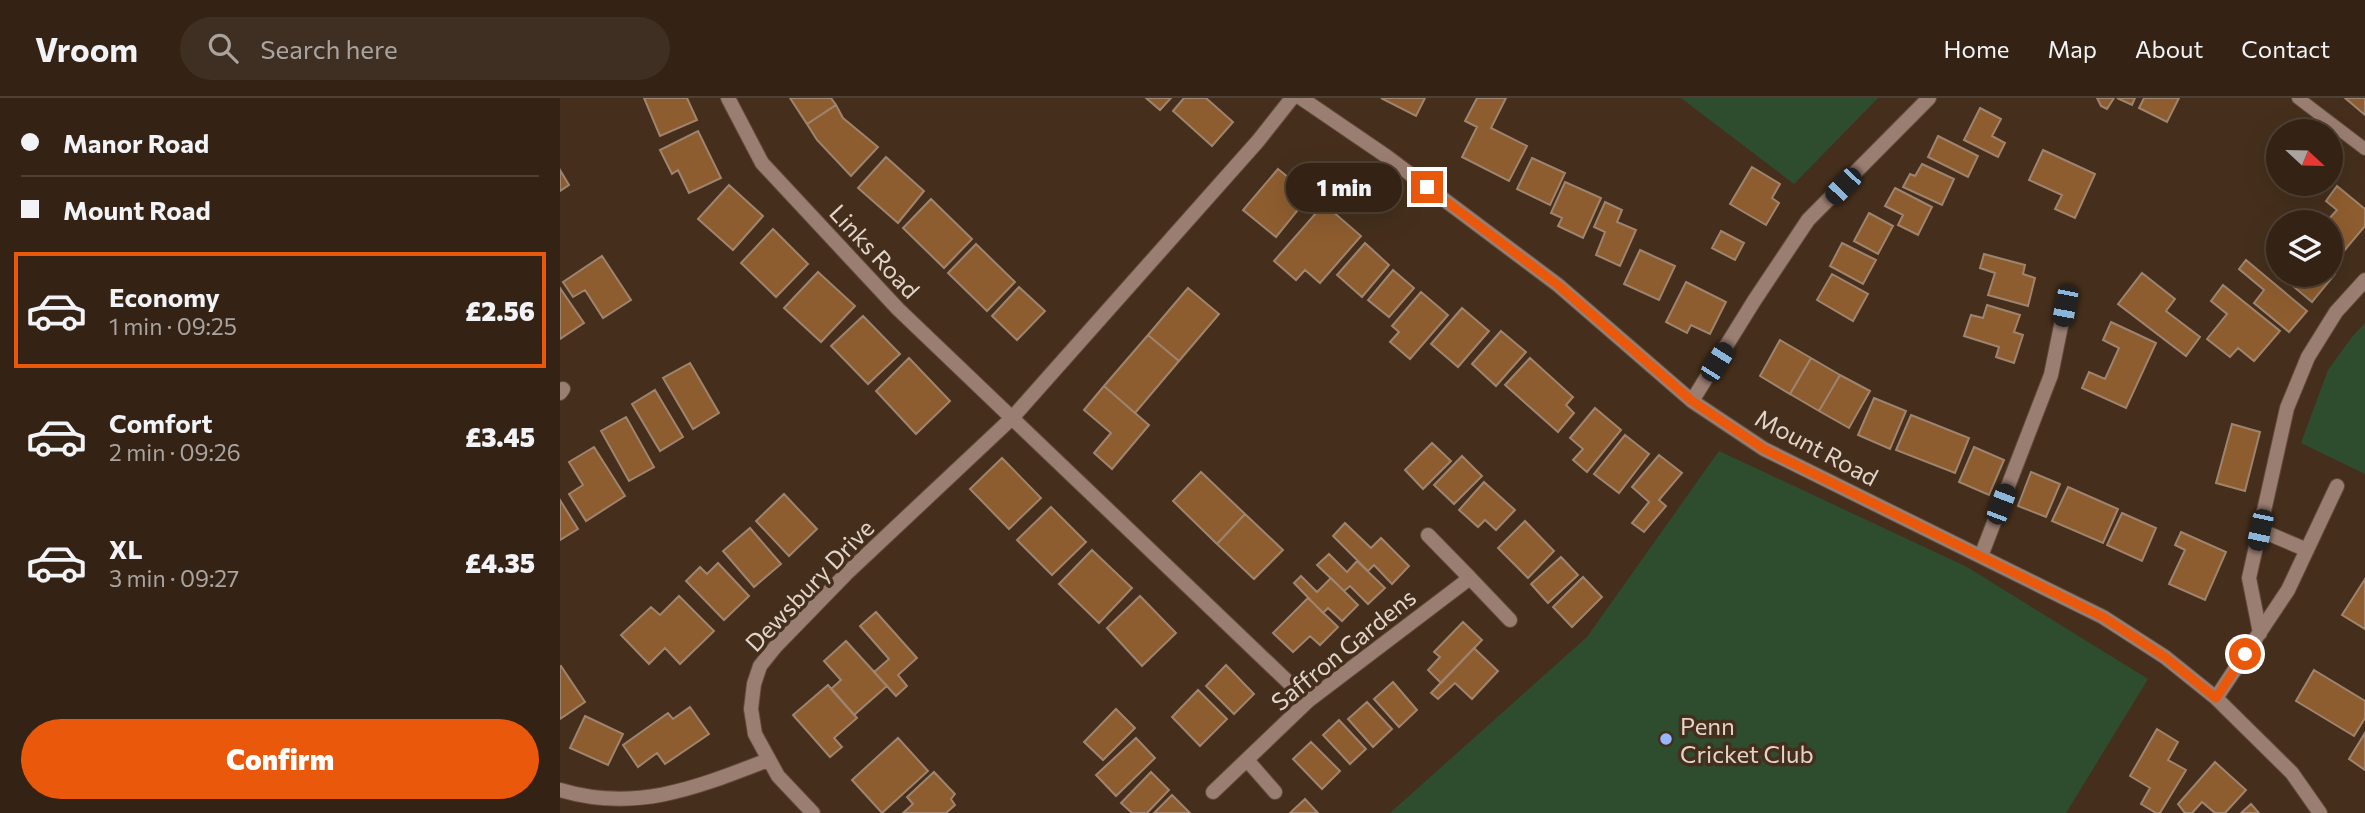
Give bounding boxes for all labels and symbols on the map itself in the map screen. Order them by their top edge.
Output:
north arrow [2266,119,2343,196]
callout: 1 min [1287,162,1402,212]
car [1821,164,1866,208]
route end [1411,171,1443,203]
street label: Links Road [824,198,926,304]
car [2051,283,2080,329]
car [1697,339,1738,385]
street label: Mount Road [1751,403,1883,491]
car [1984,481,2019,527]
car [2246,507,2275,553]
street label: Dewsbury Drive [739,513,879,657]
street label: Saffron Gardens [1265,582,1421,716]
route start [2229,638,2261,670]
place label: Penn Cricket Club [1680,711,1814,768]
marker: Penn Cricket Club [1658,731,1674,747]

